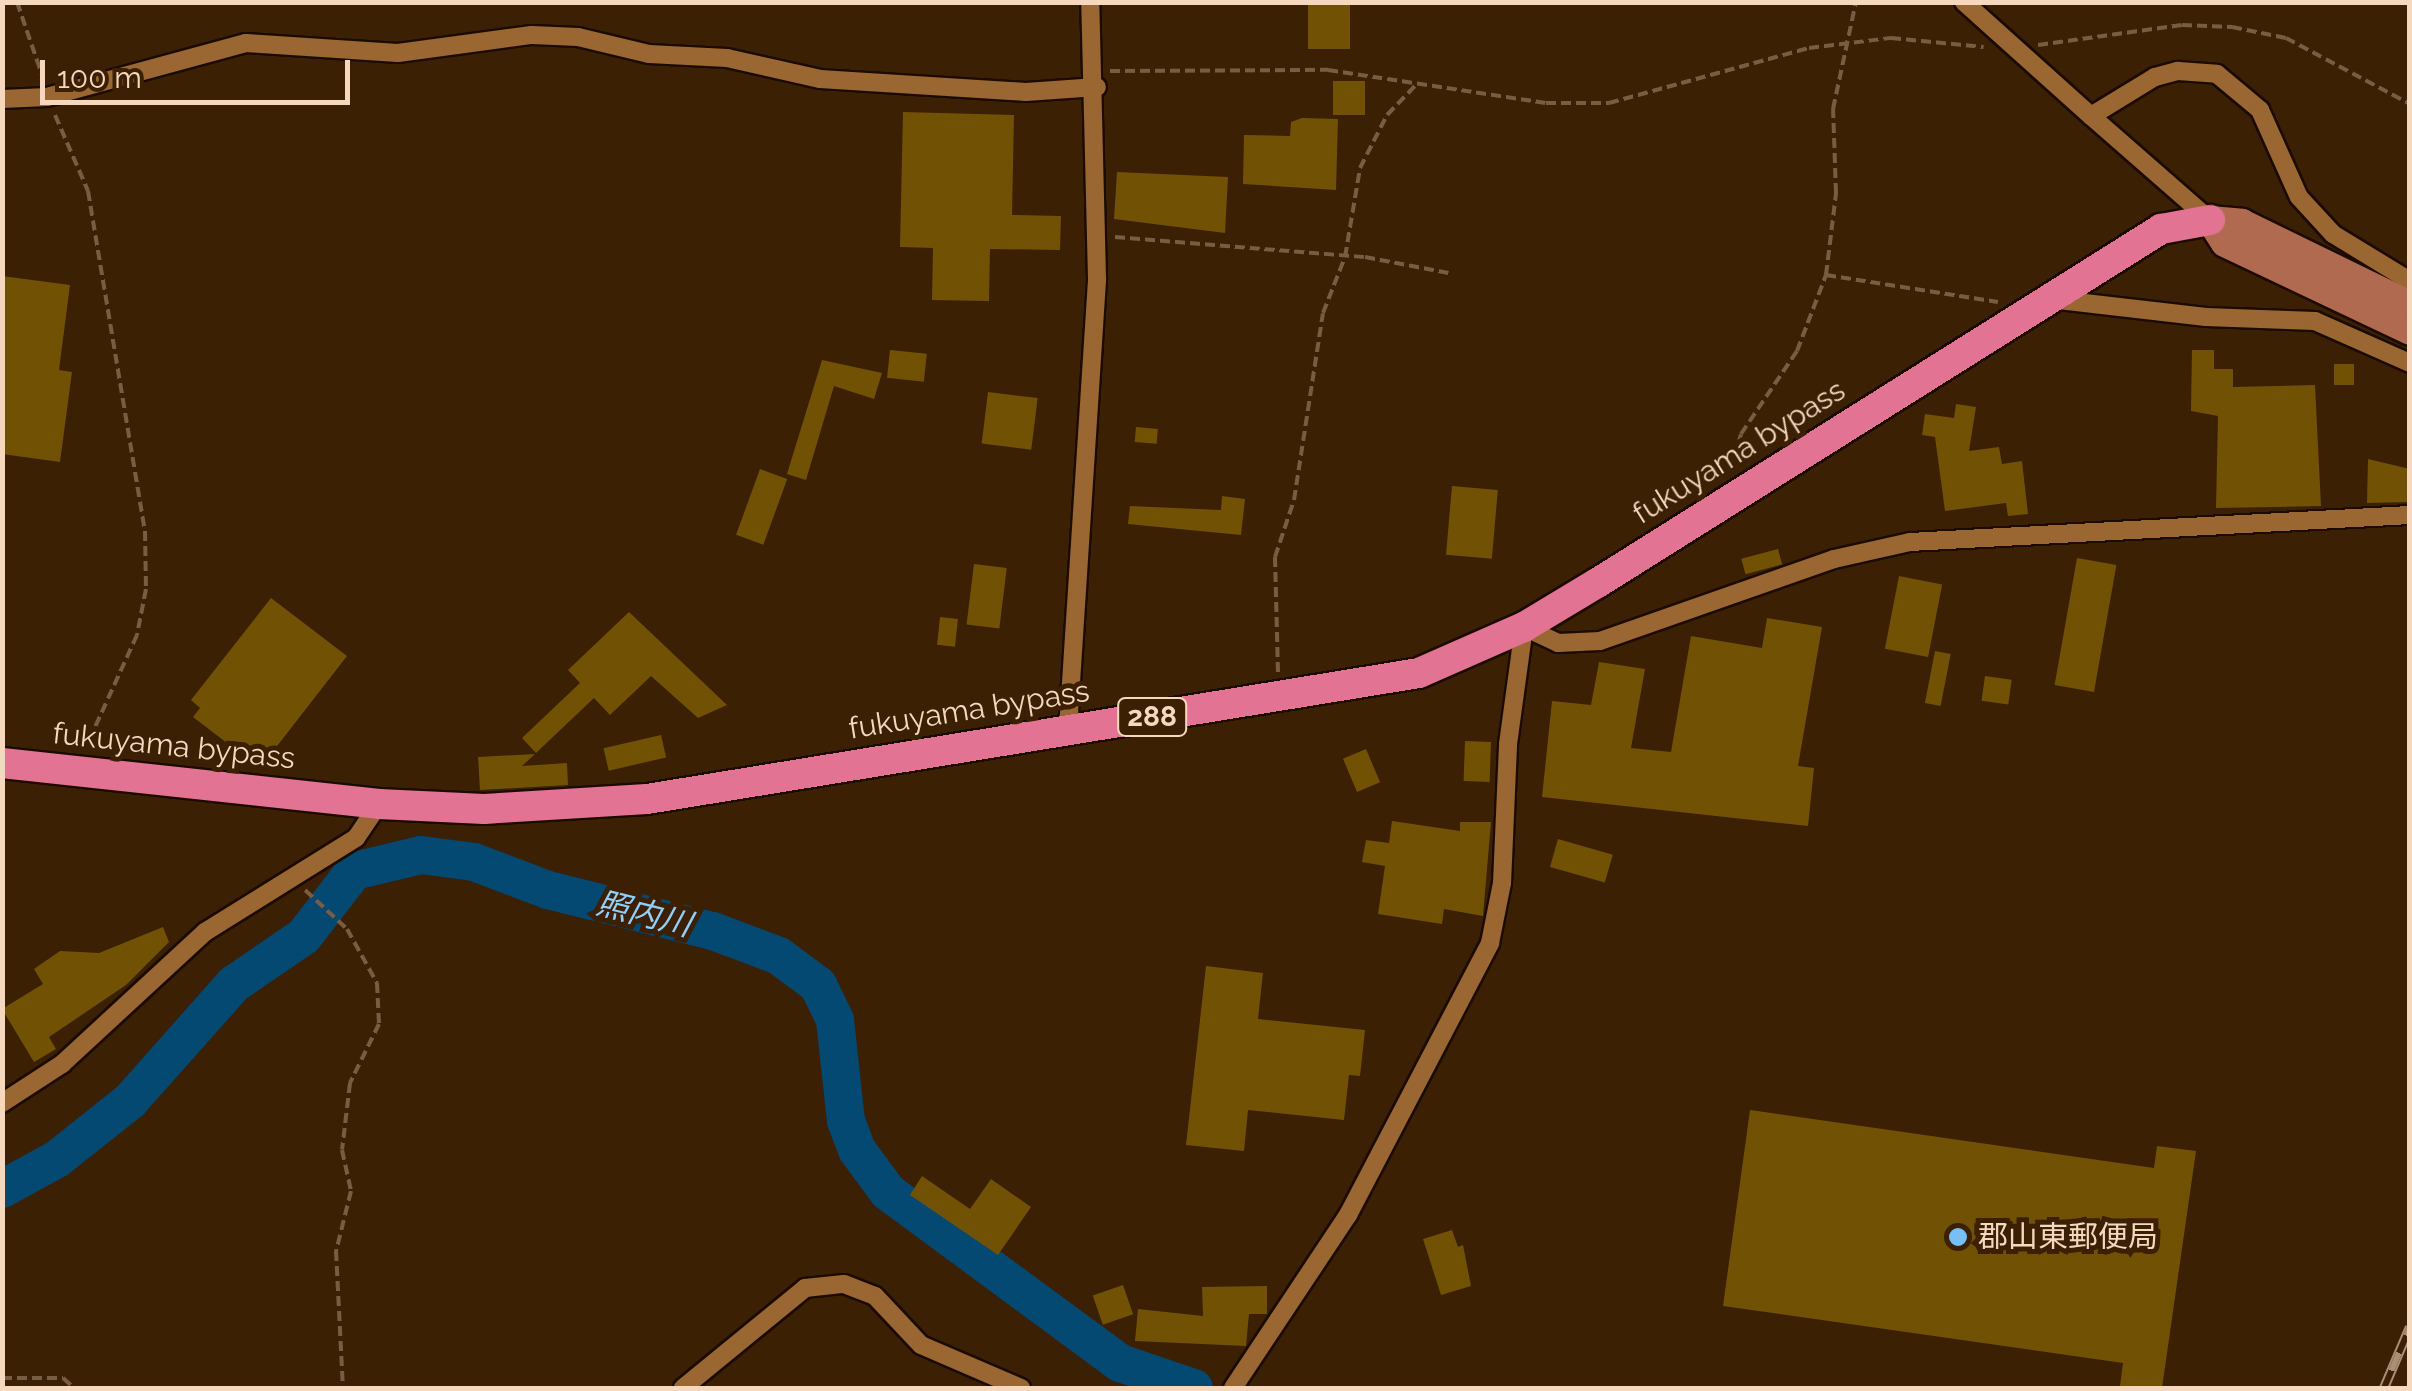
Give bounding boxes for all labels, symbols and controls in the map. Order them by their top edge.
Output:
scale bar [45,40,355,102]
text: 100 m [57,60,142,95]
street label: fukuyama bypass [1626,372,1852,532]
street label: fukuyama bypass [846,673,1092,747]
road number: 288 [1117,694,1187,740]
street label: fukuyama bypass [51,715,297,777]
water label: 照内川 [593,884,695,944]
place label: 郡山東郵便局 [1978,1219,2158,1255]
marker: 郡山東郵便局 [1947,1226,1969,1248]

